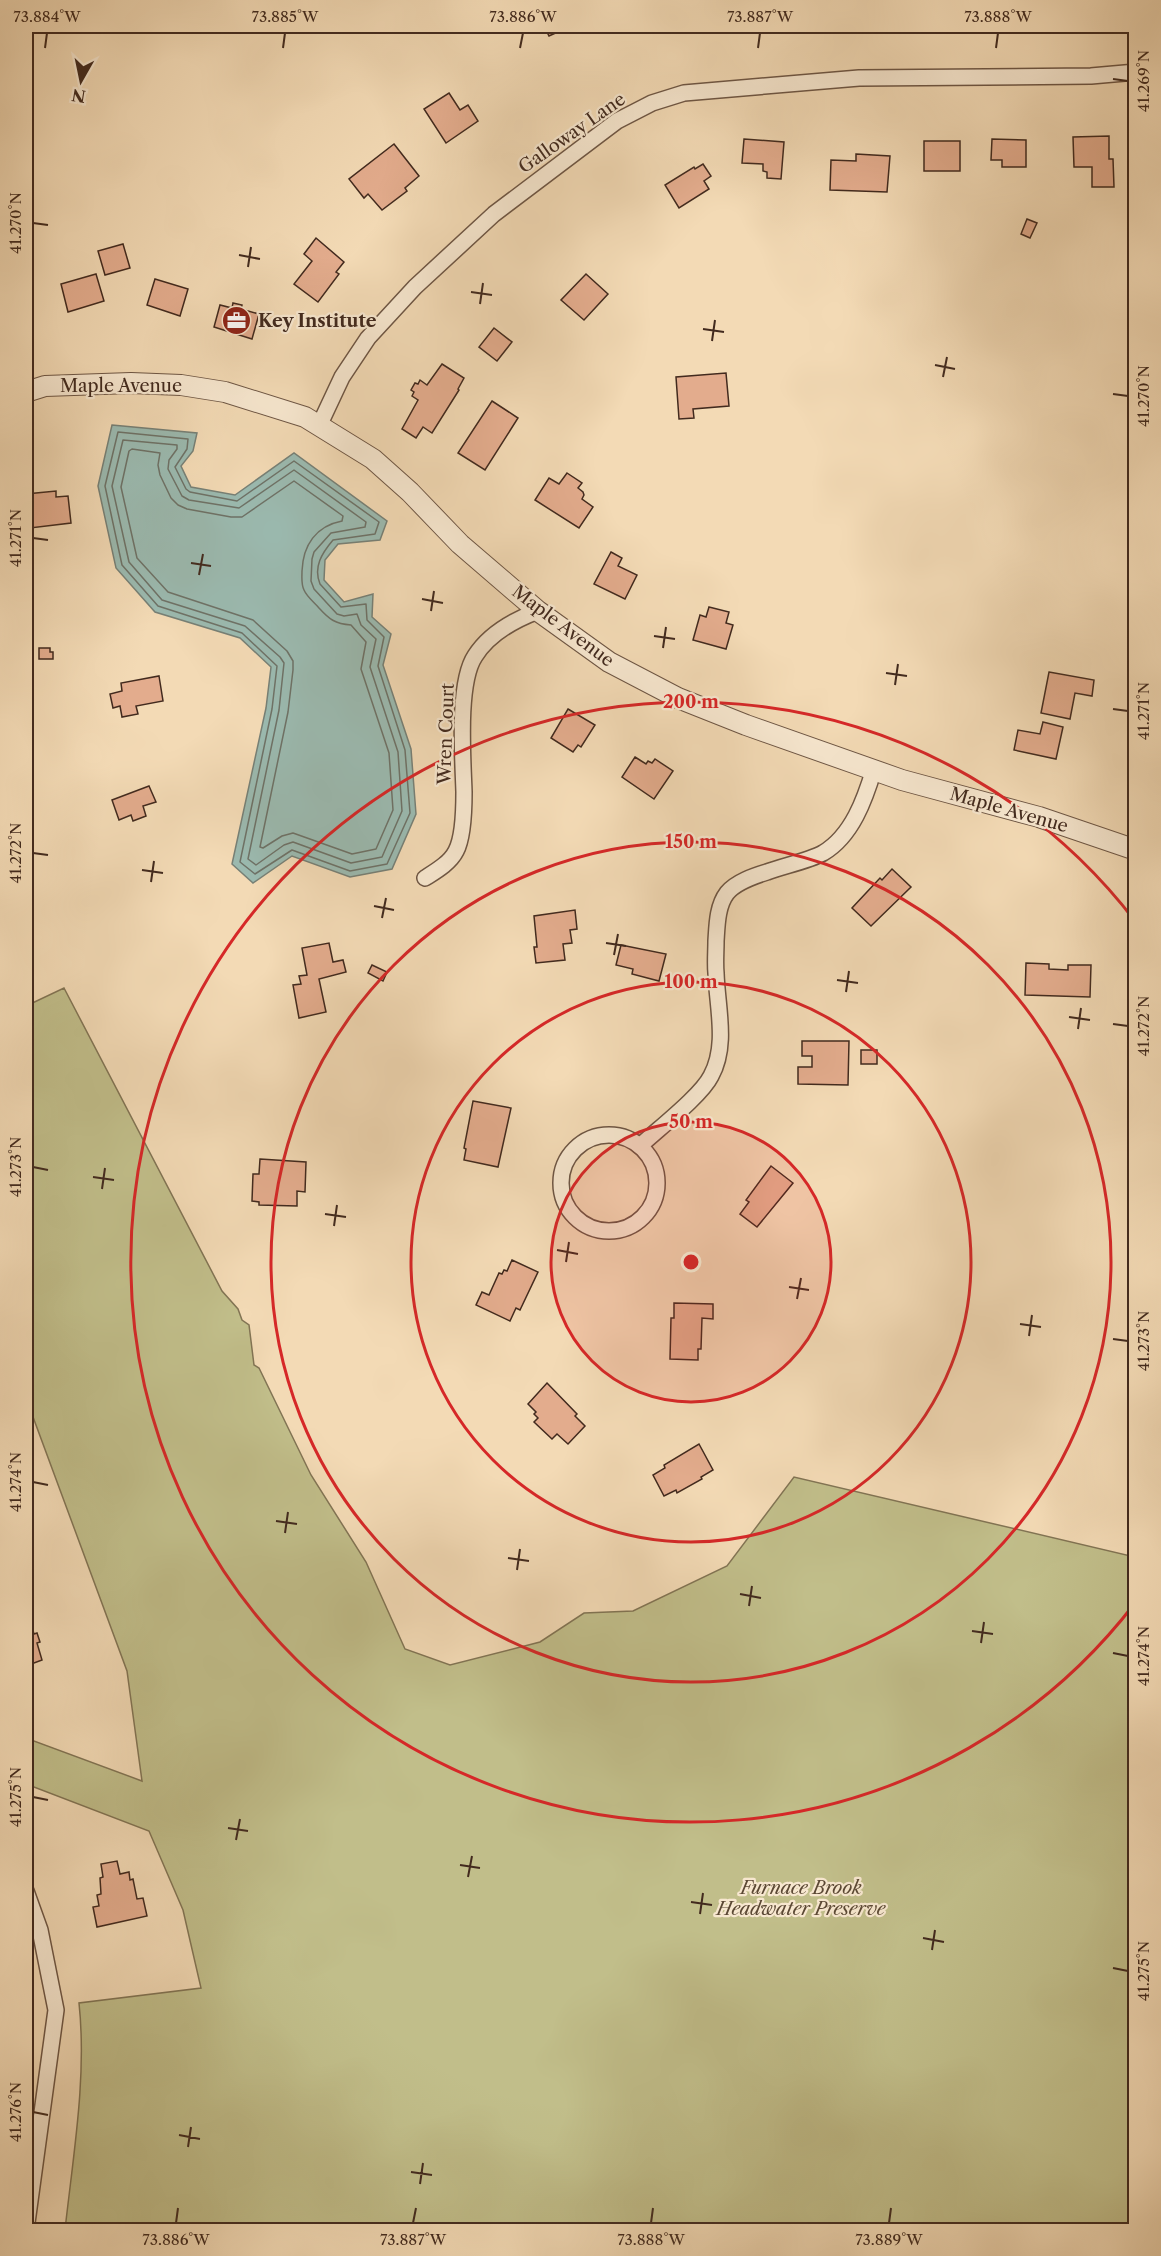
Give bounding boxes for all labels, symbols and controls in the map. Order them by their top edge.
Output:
text: 73.884°W [13,7,81,26]
text: 73.885°W [252,7,319,26]
text: 73.886°W [489,7,557,26]
text: 73.887°W [727,7,794,26]
text: 73.888°W [964,7,1032,26]
text: 41.269°N [1134,50,1153,112]
north arrow [51,51,111,111]
text: N [70,85,87,107]
street label: Galloway Lane [514,88,630,178]
text: 41.270°N [6,192,25,254]
office icon: Key Institute [221,305,253,337]
place label: Key Institute [258,310,377,332]
text: 41.270°N [1134,365,1153,427]
street label: Maple Avenue [60,375,182,397]
text: 41.271°N [6,509,25,567]
street label: Maple Avenue [508,580,618,672]
street label: Wren Court [433,682,459,786]
text: 41.271°N [1134,682,1153,740]
text: 200 m [663,691,719,713]
street label: Maple Avenue [947,783,1071,837]
text: 41.272°N [6,823,25,883]
text: 150 m [665,831,717,853]
text: 100 m [664,971,718,993]
text: 41.272°N [1134,996,1153,1056]
text: 50 m [669,1111,713,1133]
text: 41.273°N [6,1137,25,1197]
centre of rings [681,1252,701,1272]
text: 41.273°N [1134,1311,1153,1371]
text: 41.274°N [6,1452,25,1512]
text: 41.274°N [1134,1626,1153,1686]
text: 41.275°N [6,1767,25,1827]
park label: Furnace Brook Headwater Preserve [715,1877,887,1920]
text: 41.275°N [1134,1941,1153,2001]
text: 41.276°N [6,2082,25,2142]
text: 73.886°W [142,2230,210,2249]
text: 73.887°W [380,2230,447,2249]
text: 73.888°W [617,2230,685,2249]
text: 73.889°W [855,2230,923,2249]

